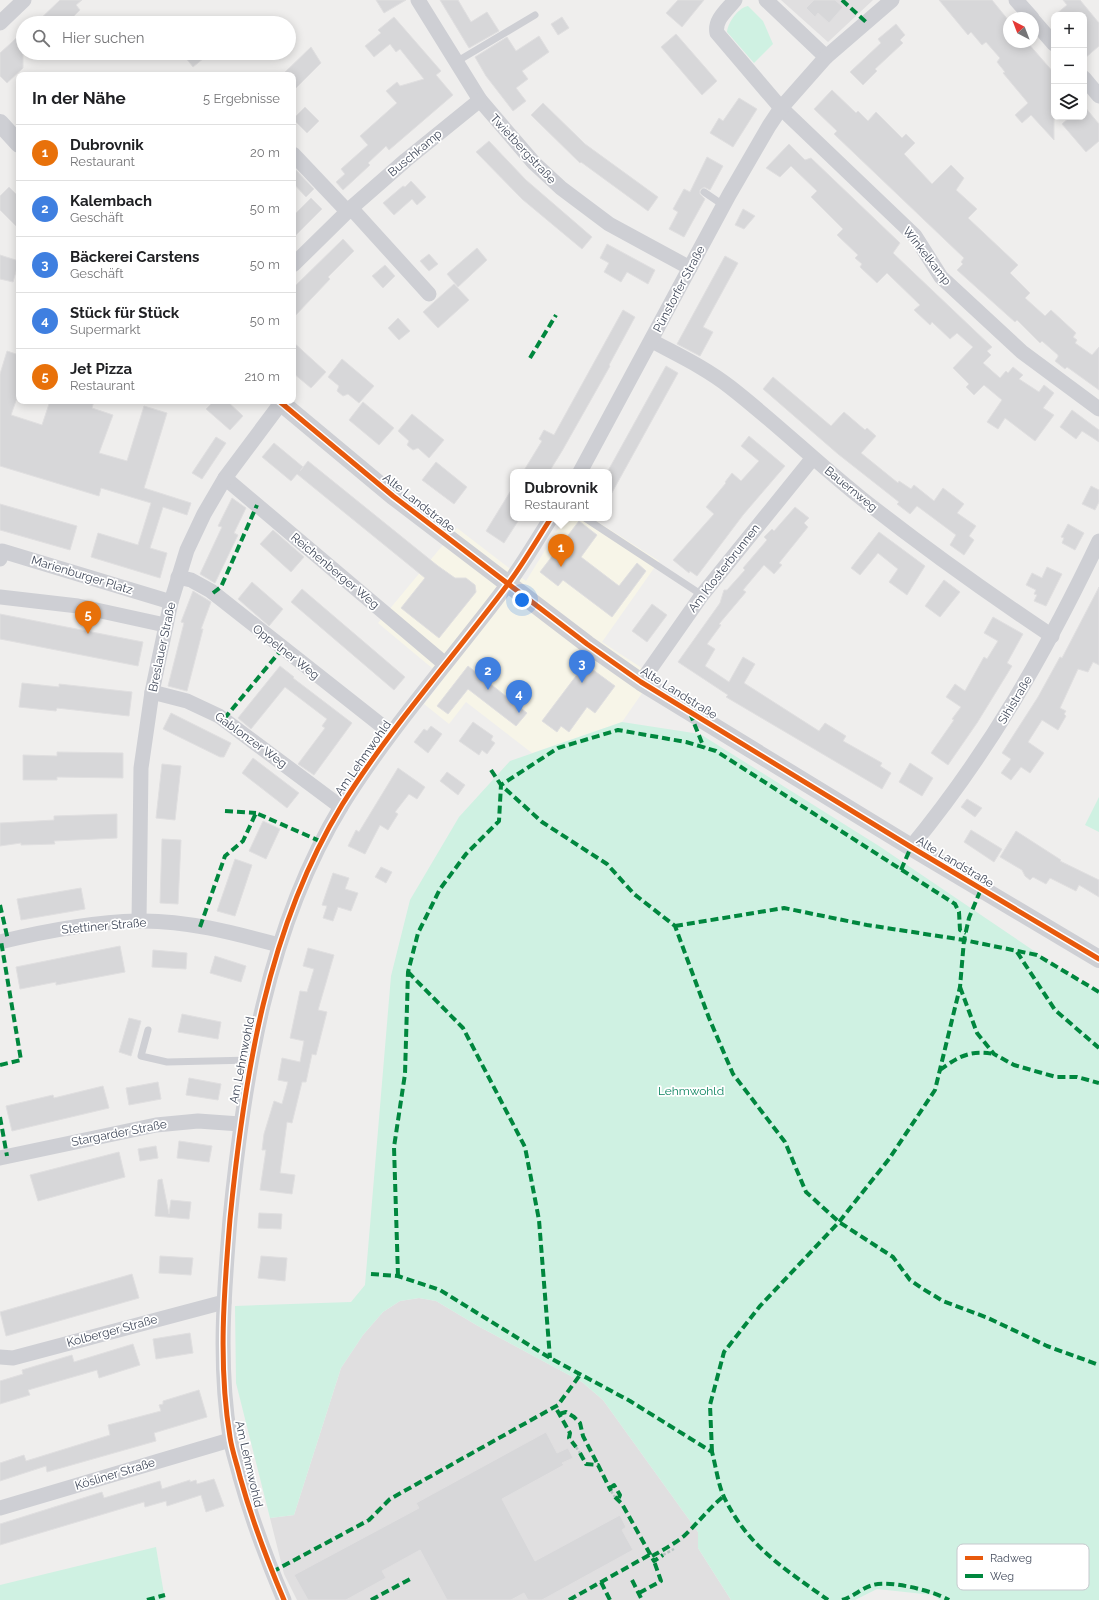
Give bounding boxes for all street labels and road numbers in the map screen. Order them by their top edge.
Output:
street label: Twietbergstraße [487,111,559,187]
street label: Buschkamp [385,126,445,180]
street label: Winkelkamp [900,224,954,288]
street label: Pünstorfer Straße [650,243,708,335]
street label: Bauernweg [822,463,880,515]
street label: Alte Landstraße [380,471,458,535]
street label: Am Klosterbrunnen [685,521,763,615]
street label: Reichenberger Weg [288,530,382,612]
street label: Marienburger Platz [30,553,134,597]
street label: Breslauer Straße [146,601,178,693]
street label: Oppelner Weg [250,622,322,682]
street label: Alte Landstraße [638,664,720,722]
street label: Sihistraße [995,673,1035,727]
street label: Gablonzer Weg [212,709,290,771]
street label: Am Lehmwohld [332,718,394,798]
street label: Alte Landstraße [914,833,996,891]
street label: Stettiner Straße [61,915,147,937]
street label: Am Lehmwohld [227,1015,257,1105]
street label: Stargarder Straße [70,1117,168,1149]
street label: Kolberger Straße [65,1312,159,1350]
street label: Am Lehmwohld [232,1419,266,1509]
street label: Kösliner Straße [73,1455,157,1493]

